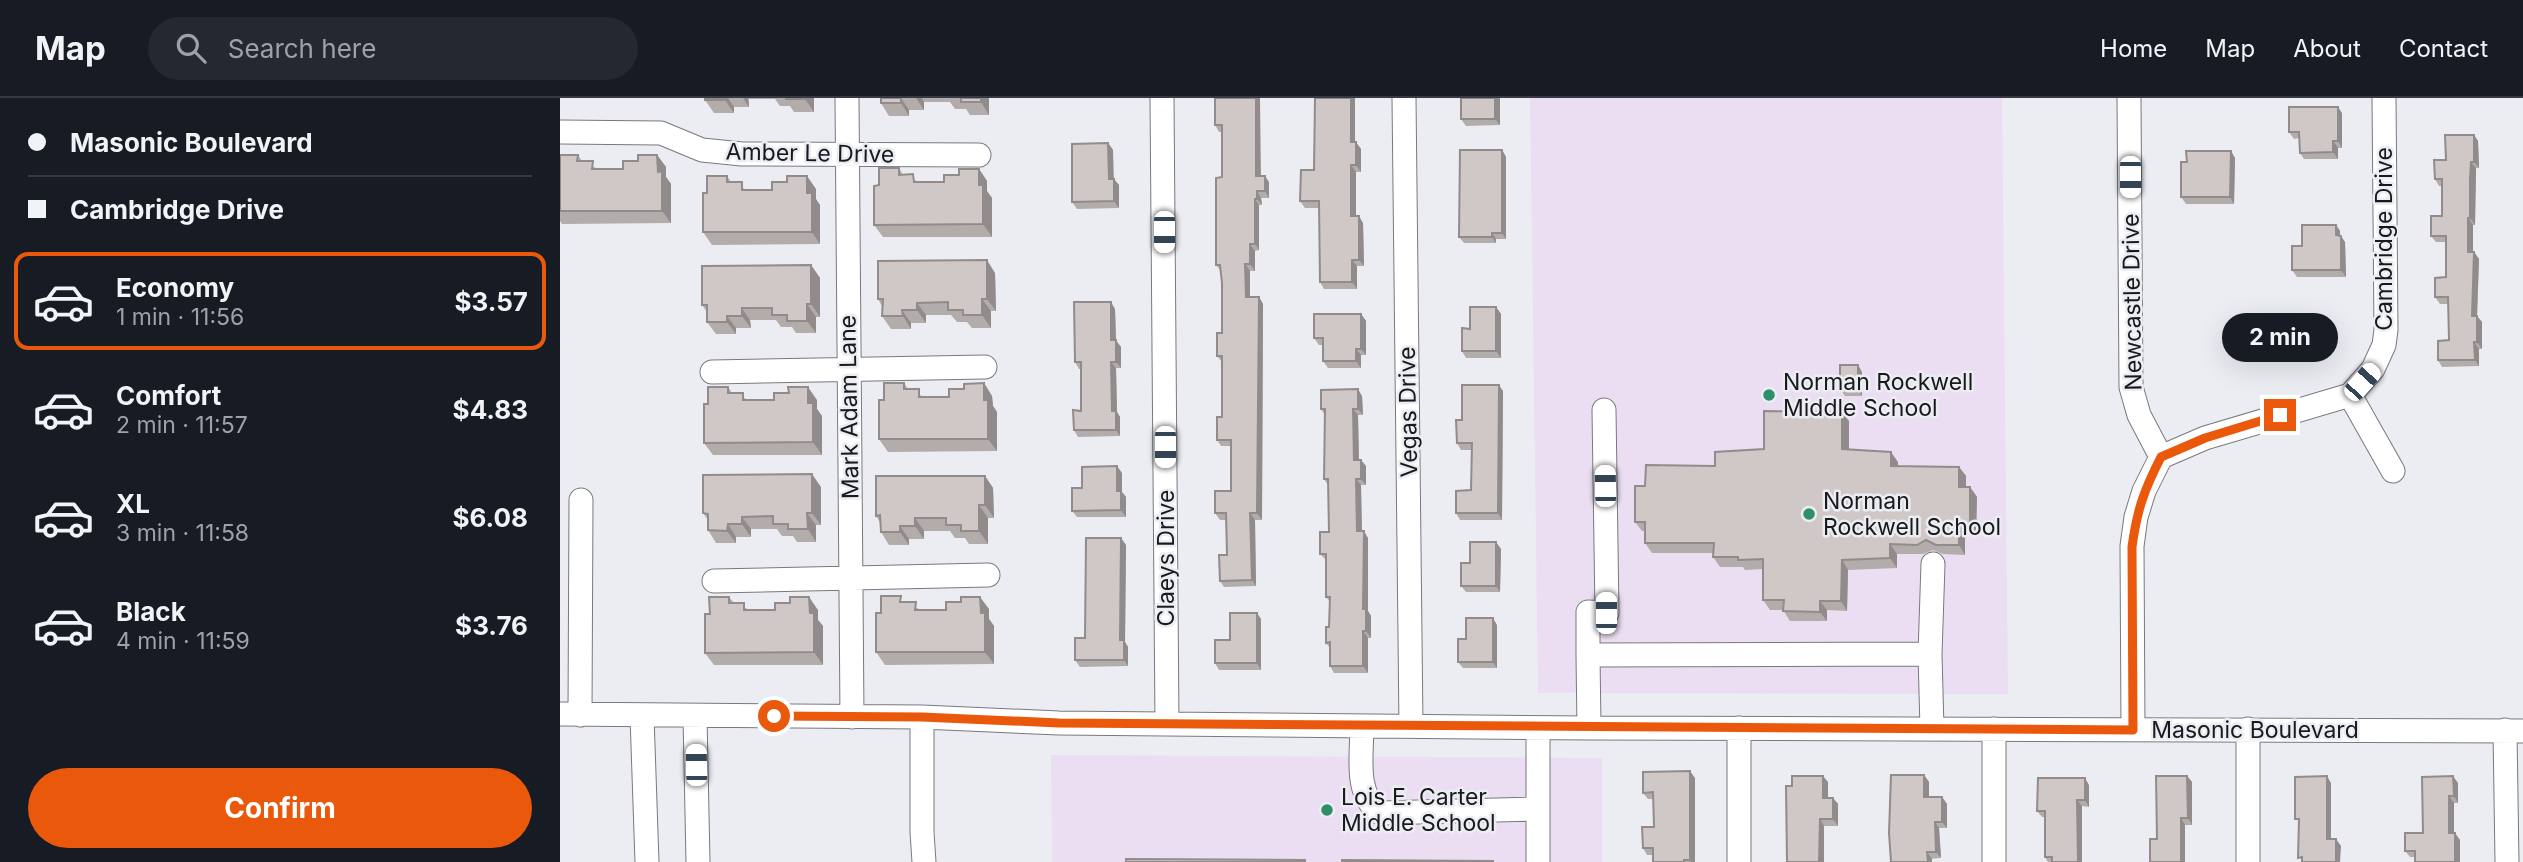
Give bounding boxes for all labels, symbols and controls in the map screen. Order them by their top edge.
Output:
search box [148,17,638,80]
text: Map [35,28,106,68]
icon: search [172,29,210,67]
text: Search here [228,33,376,64]
text: Home [2100,34,2167,63]
text: Map [2205,34,2255,63]
text: About [2293,34,2361,63]
text: Contact [2399,34,2488,63]
text: Masonic Boulevard [70,127,313,158]
street label: Amber Le Drive [725,138,895,168]
street label: Cambridge Drive [2370,147,2398,331]
car [2120,156,2141,198]
text: Cambridge Drive [70,194,284,225]
car [1154,211,1175,253]
street label: Newcastle Drive [2116,213,2148,391]
icon: car [32,270,95,333]
text: Economy [116,272,234,303]
text: $3.57 [454,286,528,317]
text: 1 min · 11:56 [116,303,244,331]
callout: 2 min [2222,314,2338,362]
street label: Mark Adam Lane [833,315,865,499]
text: 2 min [2249,323,2311,351]
street label: Vegas Drive [1393,346,1423,478]
car [2341,359,2384,405]
place label: Norman Rockwell Middle School [1783,368,1973,422]
icon: car [32,378,95,441]
text: Comfort [116,380,221,411]
marker: Norman Rockwell Middle School [1761,387,1777,403]
text: $4.83 [453,394,528,425]
route end [2264,399,2296,431]
text: 2 min · 11:57 [116,411,248,439]
car [1155,426,1176,468]
car [1595,465,1616,507]
icon: car [32,486,95,549]
place label: Norman Rockwell School [1823,487,2001,541]
text: XL [116,488,150,519]
street label: Claeys Drive [1152,490,1180,626]
text: $6.08 [452,502,528,533]
marker: Norman Rockwell School [1801,506,1817,522]
text: 3 min · 11:58 [116,519,249,547]
car [1596,592,1617,634]
icon: car [32,594,95,657]
text: Black [116,596,186,627]
text: $3.76 [455,610,528,641]
text: 4 min · 11:59 [116,627,250,655]
route start [758,700,790,732]
street label: Masonic Boulevard [2151,716,2359,744]
car [686,744,707,786]
button: Confirm [28,768,532,848]
place label: Lois E. Carter Middle School [1341,783,1496,837]
marker: Lois E. Carter Middle School [1319,802,1335,818]

